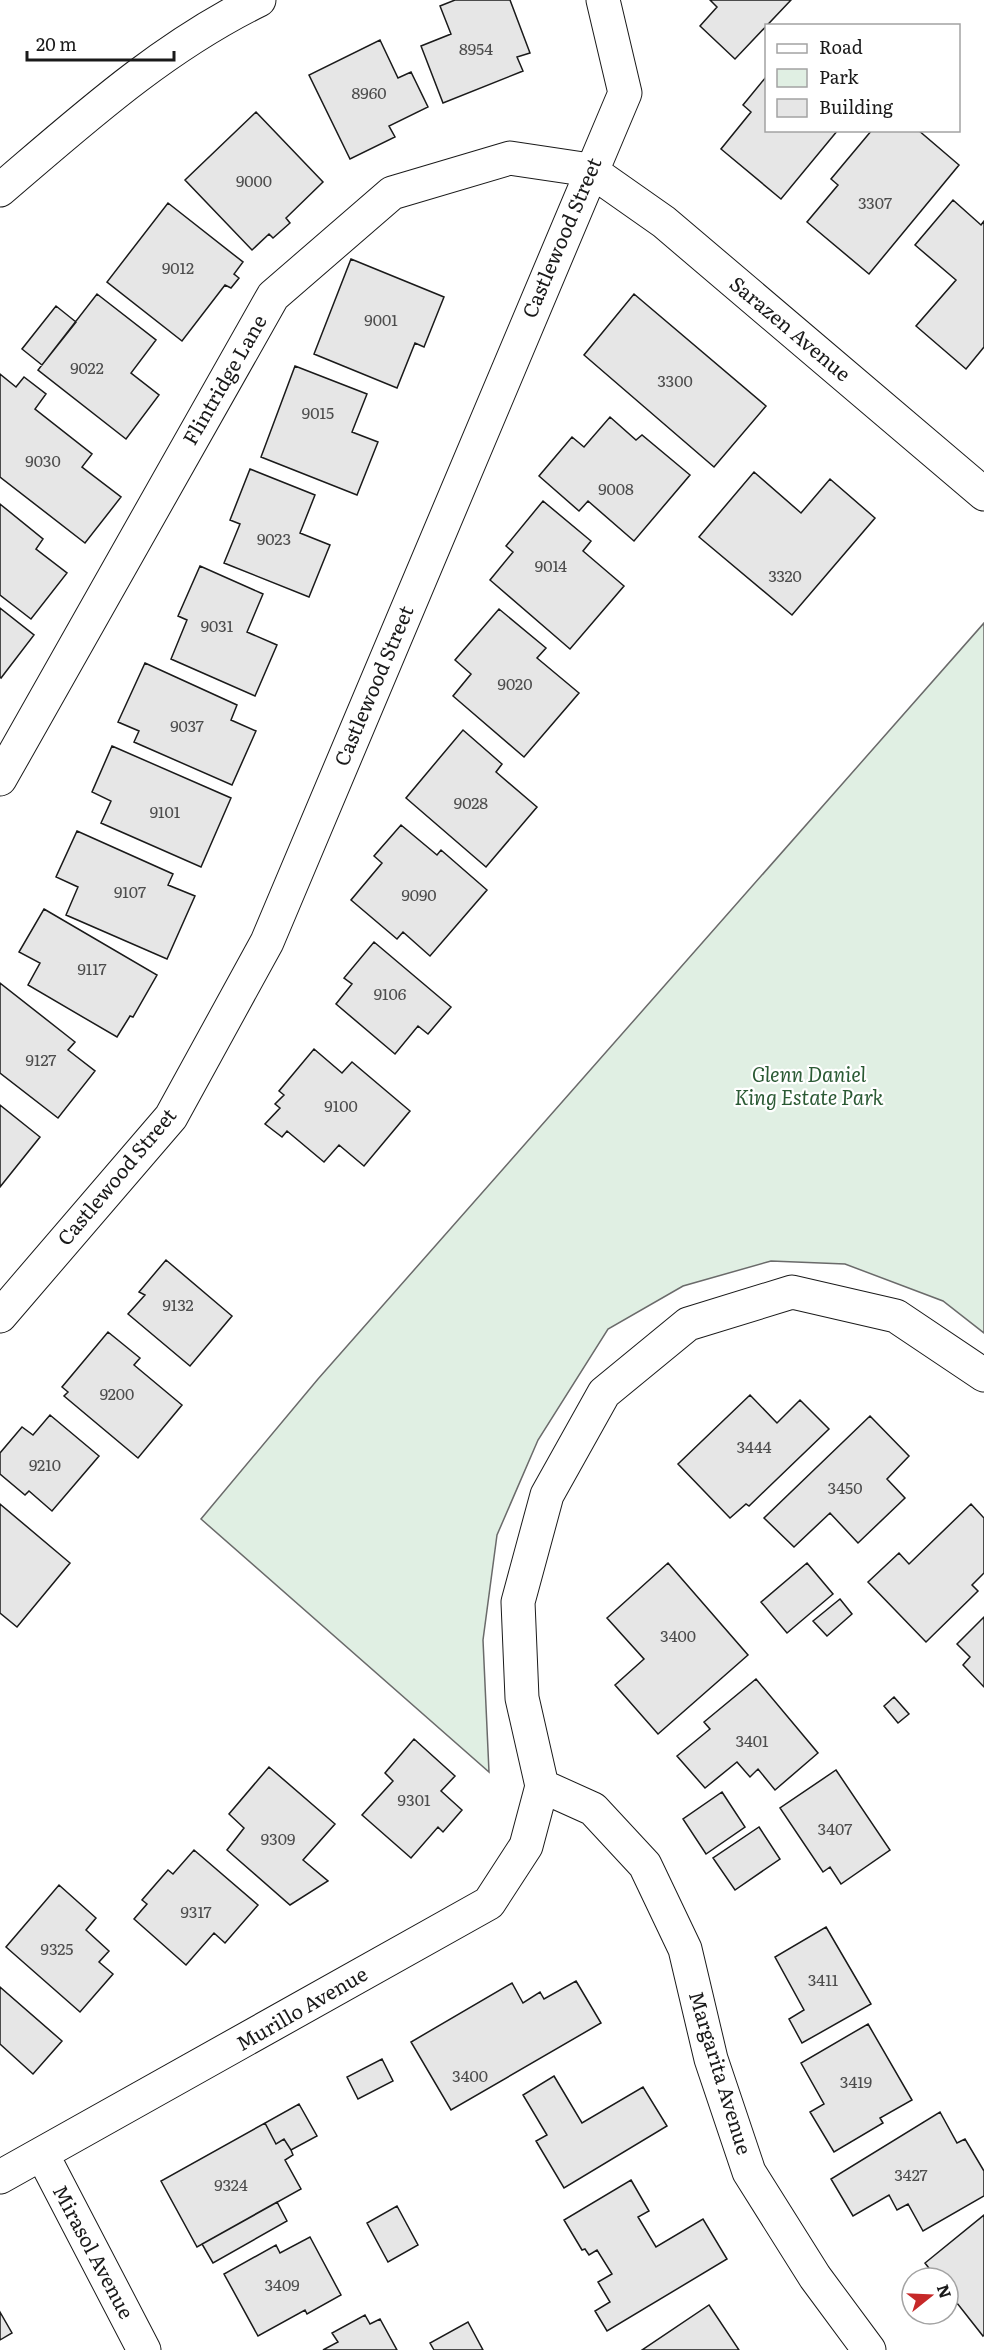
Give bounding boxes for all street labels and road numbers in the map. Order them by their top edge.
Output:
street label: Castlewood Street [513,152,608,322]
street label: Sarazen Avenue [724,268,858,387]
street label: Flintridge Lane [174,308,273,450]
street label: Castlewood Street [325,600,420,770]
street label: Castlewood Street [49,1100,182,1251]
street label: Murillo Avenue [230,1958,372,2057]
street label: Margarita Avenue [683,1987,761,2158]
street label: Mirasol Avenue [47,2179,143,2323]

